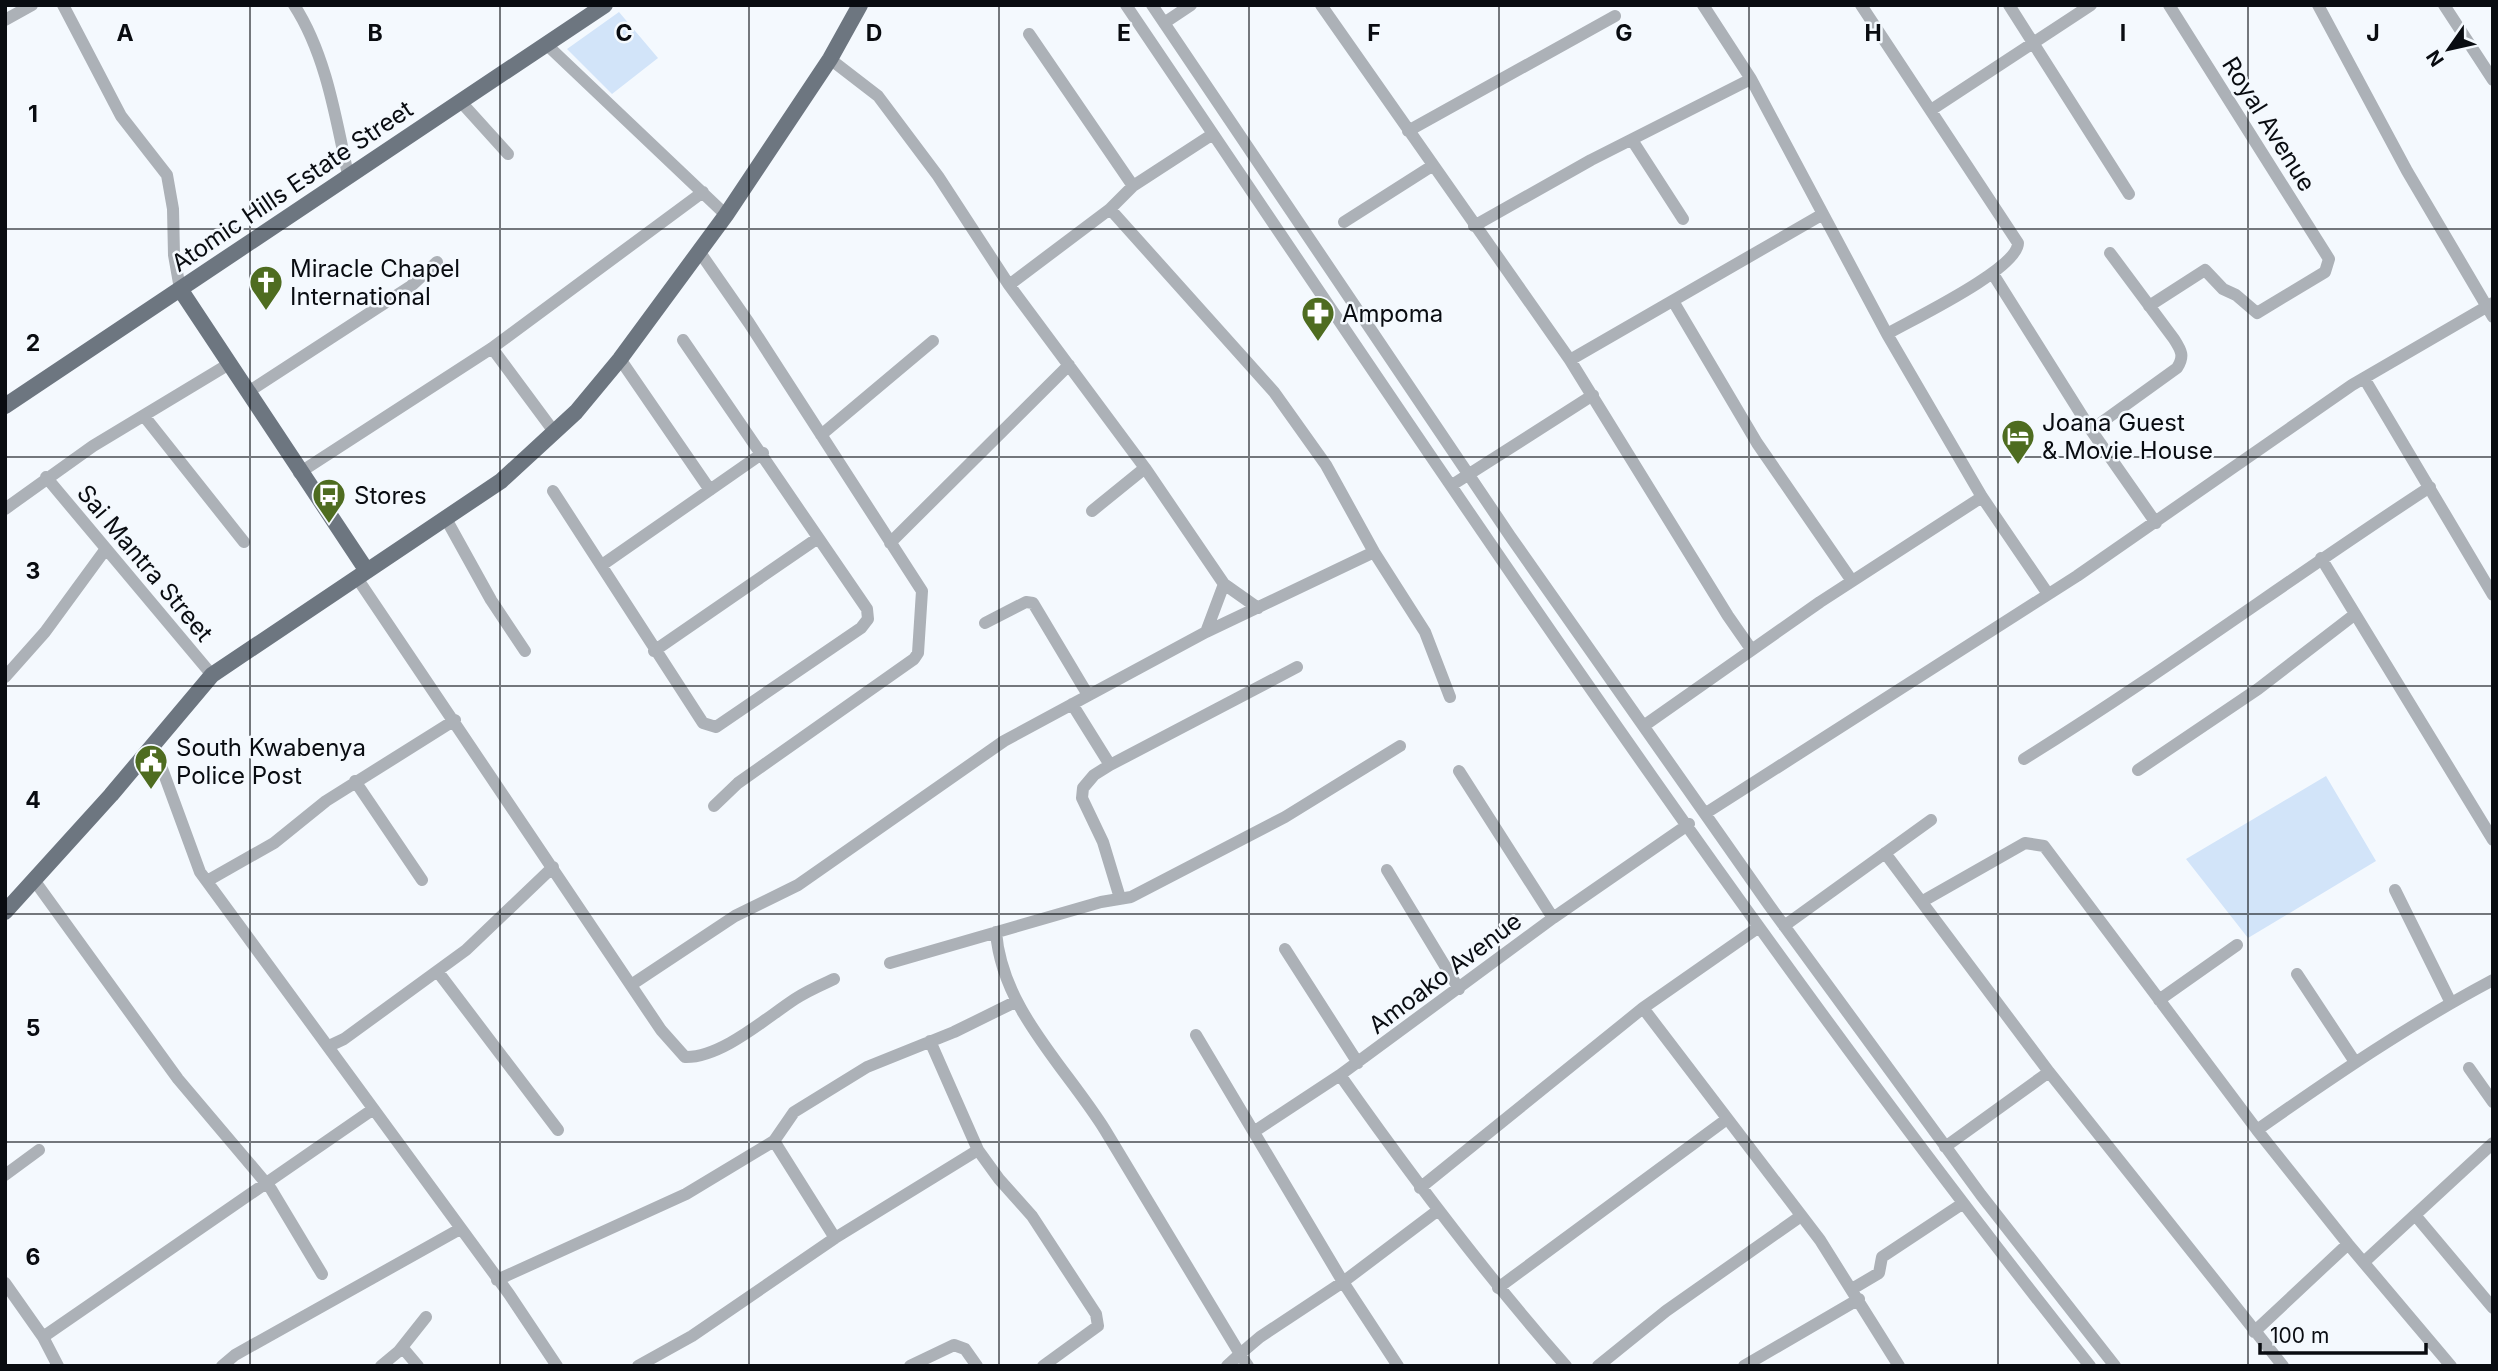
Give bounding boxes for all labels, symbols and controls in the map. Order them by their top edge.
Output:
north arrow [2414,14,2484,84]
text: A [116,19,134,47]
text: B [367,19,383,47]
text: C [615,19,633,47]
text: D [866,19,882,47]
text: E [1117,19,1131,47]
text: F [1367,19,1381,47]
text: G [1615,19,1633,47]
text: H [1864,19,1882,47]
text: I [2120,19,2126,47]
text: J [2366,19,2380,47]
text: N [2422,46,2449,71]
street label: Royal Avenue [2216,52,2322,196]
street label: Atomic Hills Estate Street [166,94,418,278]
text: 1 [28,100,38,128]
place label: Miracle Chapel International [290,254,460,311]
church icon: Miracle Chapel International [247,263,285,312]
pharmacy icon: Ampoma [1299,294,1337,343]
place label: Ampoma [1342,299,1443,328]
text: 2 [26,329,40,357]
place label: Joana Guest & Movie House [2042,408,2213,465]
hotel icon: Joana Guest & Movie House [1999,417,2037,466]
bus stop icon: Stores [310,476,348,525]
street label: Sai Mantra Street [71,479,219,647]
place label: Stores [354,481,427,510]
text: 3 [26,557,40,585]
place label: South Kwabenya Police Post [176,733,366,790]
public building icon: South Kwabenya Police Post [132,742,170,791]
text: 4 [25,786,41,814]
street label: Amoako Avenue [1363,906,1527,1040]
text: 5 [26,1014,40,1042]
text: 6 [26,1243,40,1271]
scale bar [2260,1312,2426,1356]
text: 100 m [2270,1323,2329,1348]

